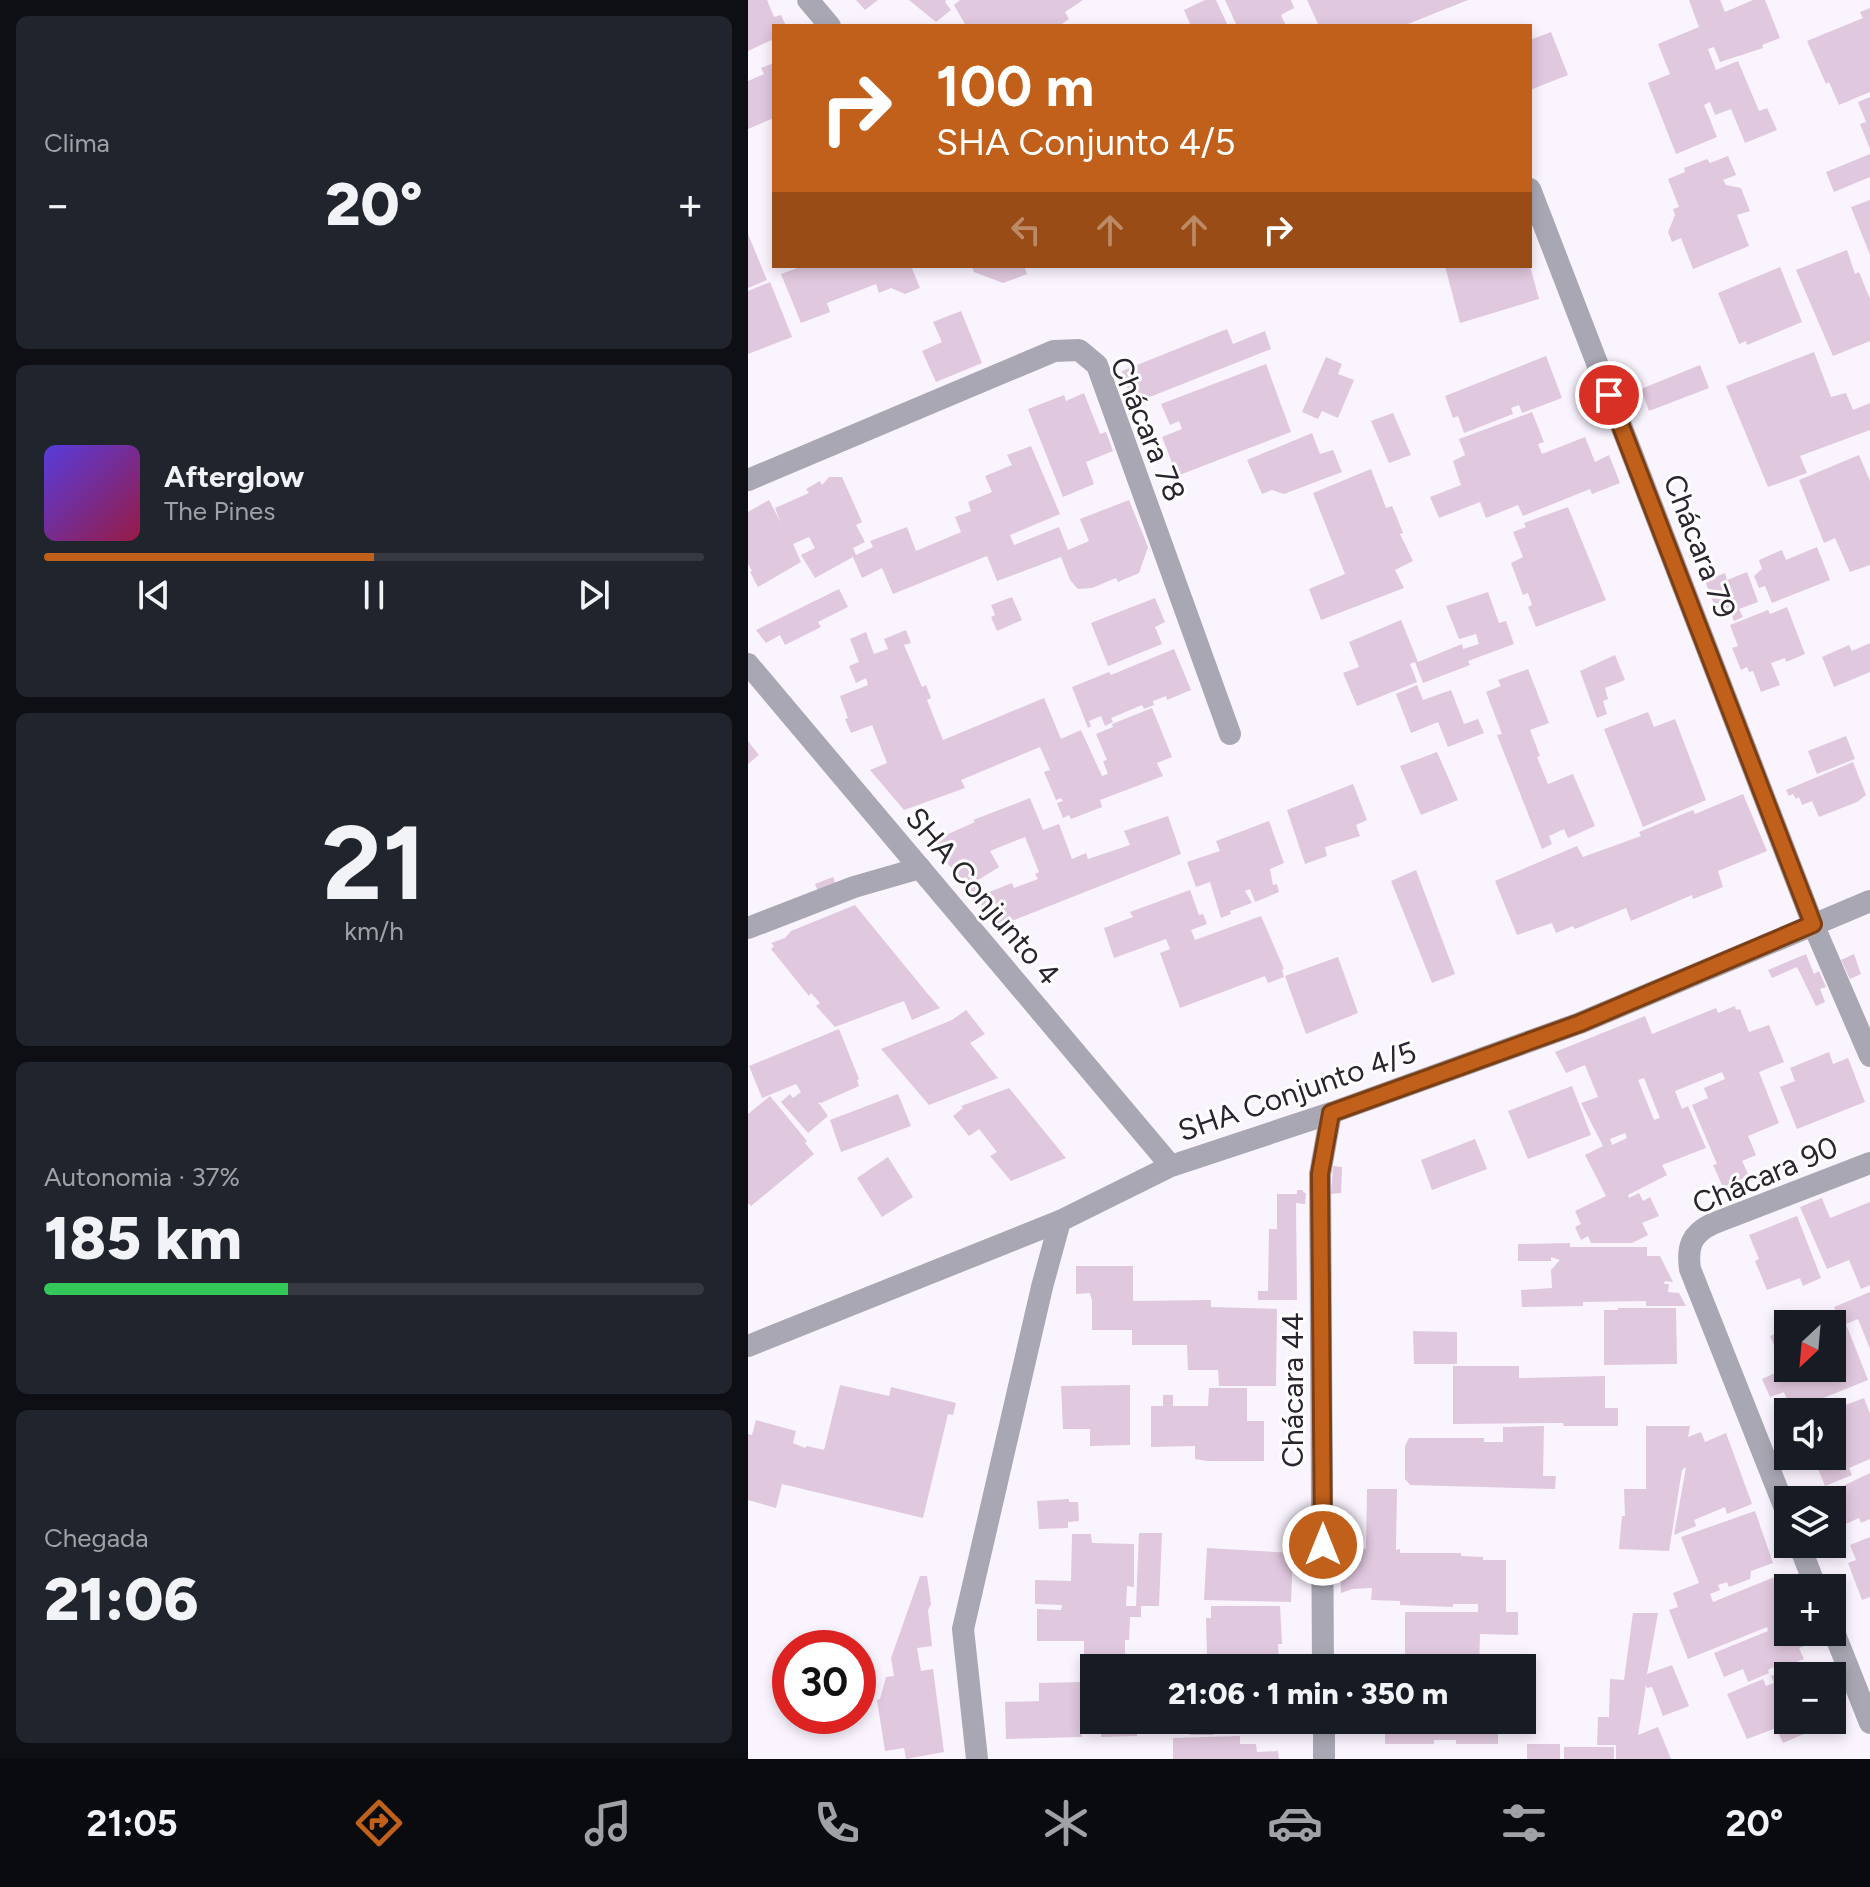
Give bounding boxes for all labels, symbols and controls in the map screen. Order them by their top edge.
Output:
text: 100 m [936,53,1094,120]
icon: right [804,56,908,160]
text: SHA Conjunto 4/5 [936,121,1236,164]
text: Clima [44,127,110,159]
text: 20° [325,168,423,240]
text: − [44,178,71,231]
text: + [677,178,704,231]
icon: left [1004,208,1048,252]
icon: ahead [1088,208,1132,252]
icon: ahead [1172,208,1216,252]
icon: right [1256,208,1300,252]
street label: Chácara 78 [1102,351,1194,507]
pin [1575,361,1643,429]
icon: arrive [1587,373,1631,417]
text: Afterglow [164,458,304,495]
street label: Chácara 79 [1656,469,1744,623]
text: The Pines [164,495,275,527]
icon: previous [132,573,176,617]
icon: pause [352,573,396,617]
icon: next [572,573,616,617]
text: 21 [322,800,426,925]
street label: SHA Conjunto 4 [898,800,1068,992]
text: km/h [344,915,404,947]
street label: SHA Conjunto 4/5 [1173,1033,1421,1149]
street label: Chácara 90 [1687,1128,1843,1222]
text: Autonomia · 37% [44,1161,240,1193]
text: 185 km [44,1202,242,1274]
north arrow [1774,1310,1846,1382]
map controls [1774,1310,1846,1734]
street label: Chácara 44 [1274,1312,1311,1468]
button: sound [1774,1398,1846,1470]
button: layers [1774,1486,1846,1558]
position arrow [1281,1503,1365,1587]
text: Chegada [44,1522,148,1554]
text: 21:06 [44,1563,199,1635]
button: + [1774,1574,1846,1646]
speed limit sign: 30 [772,1630,876,1734]
button: − [1774,1662,1846,1734]
text: 21:06 · 1 min · 350 m [1168,1675,1448,1712]
icon: directions [351,1795,407,1851]
icon: music [580,1795,636,1851]
icon: phone [809,1795,865,1851]
icon: climate [1038,1795,1094,1851]
icon: car [1267,1795,1323,1851]
icon: filters [1496,1795,1552,1851]
text: 21:05 [87,1802,178,1845]
text: 20° [1726,1802,1783,1845]

